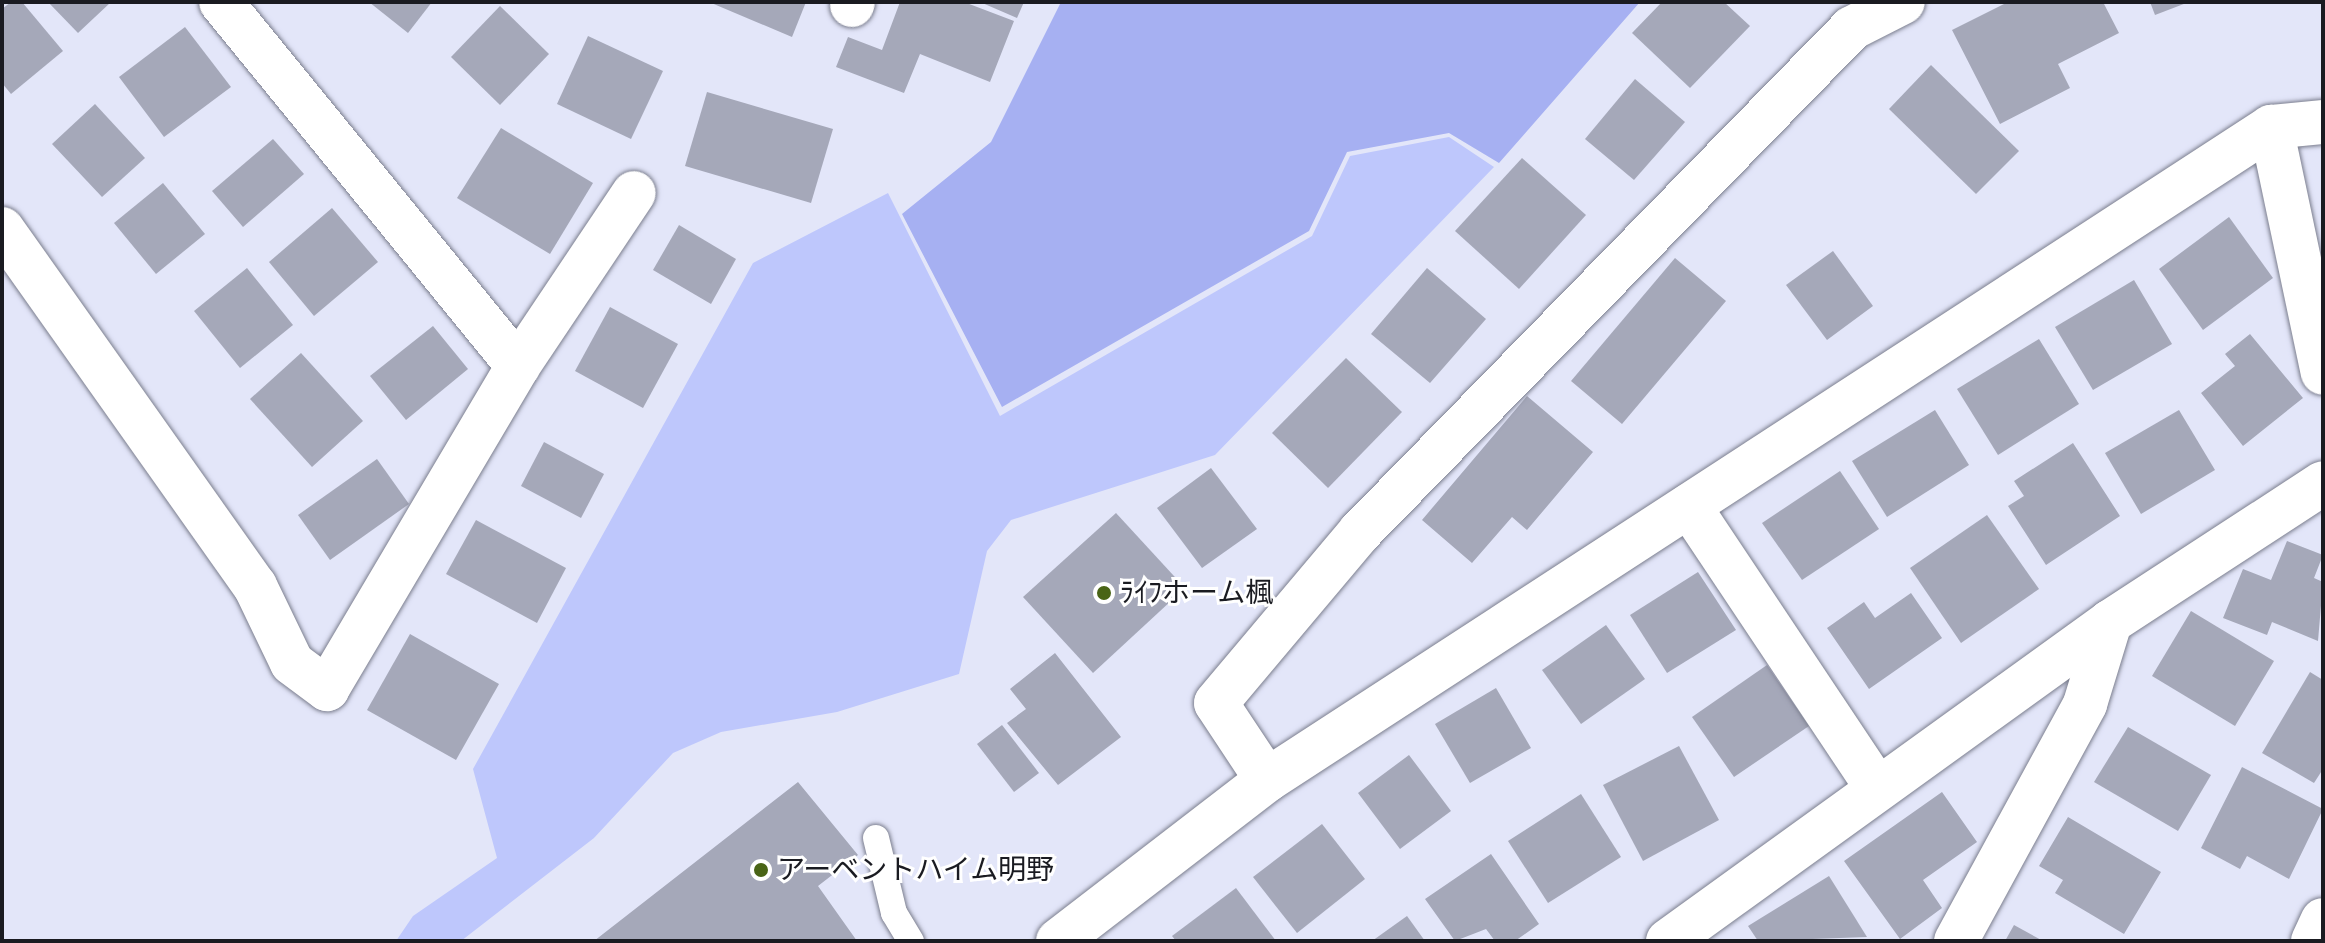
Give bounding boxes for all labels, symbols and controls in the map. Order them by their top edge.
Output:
place label: ﾗｲﾌホーム楓 [1120,576,1274,610]
marker: ﾗｲﾌホーム楓 [1095,584,1113,602]
place label: アーベントハイム明野 [777,853,1055,887]
marker: アーベントハイム明野 [752,861,770,879]

